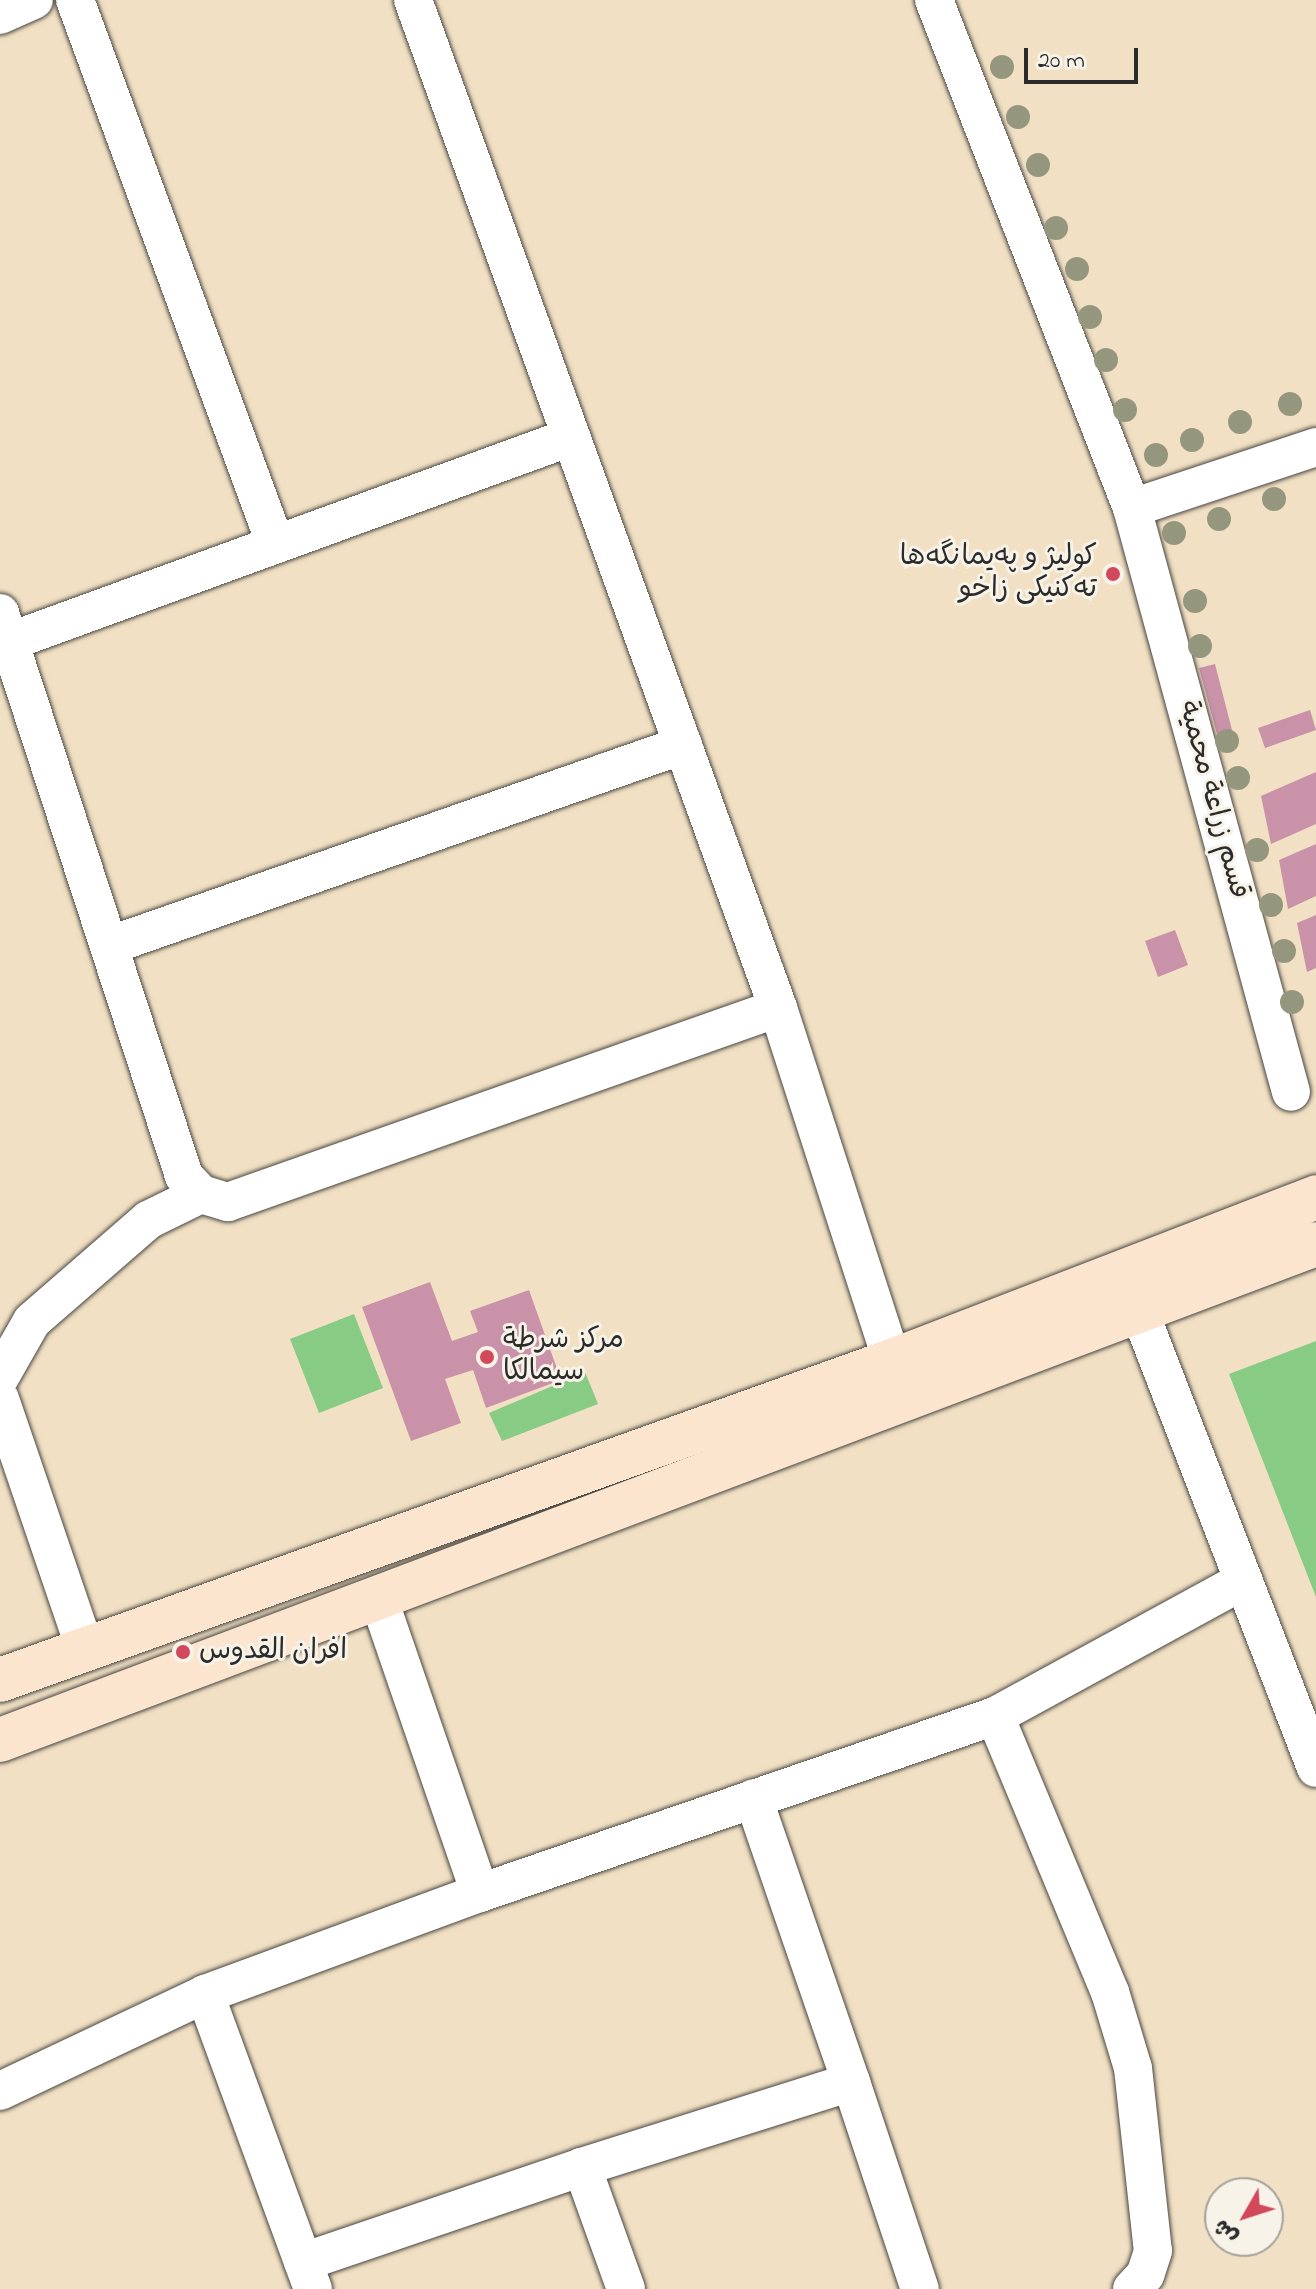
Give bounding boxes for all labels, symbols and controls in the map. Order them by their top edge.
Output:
scale bar [1028,32,1142,82]
text: 20 m [1038,44,1085,79]
place label: كوليژ و په‌يمانگه‌ها ته‌كنيكى زاخو [900,541,1097,607]
marker: كوليژ و په‌يمانگه‌ها ته‌كنيكى زاخو [1104,565,1122,583]
street label: قسم زراعة محمية [1169,697,1255,903]
place label: مركز شرطة سيمالكا [503,1324,624,1390]
marker: مركز شرطة سيمالكا [478,1348,496,1366]
place label: افران القدوس [199,1635,347,1669]
marker: افران القدوس [174,1643,192,1661]
north arrow [1204,2177,1284,2257]
text: ش [1207,2211,1247,2250]

